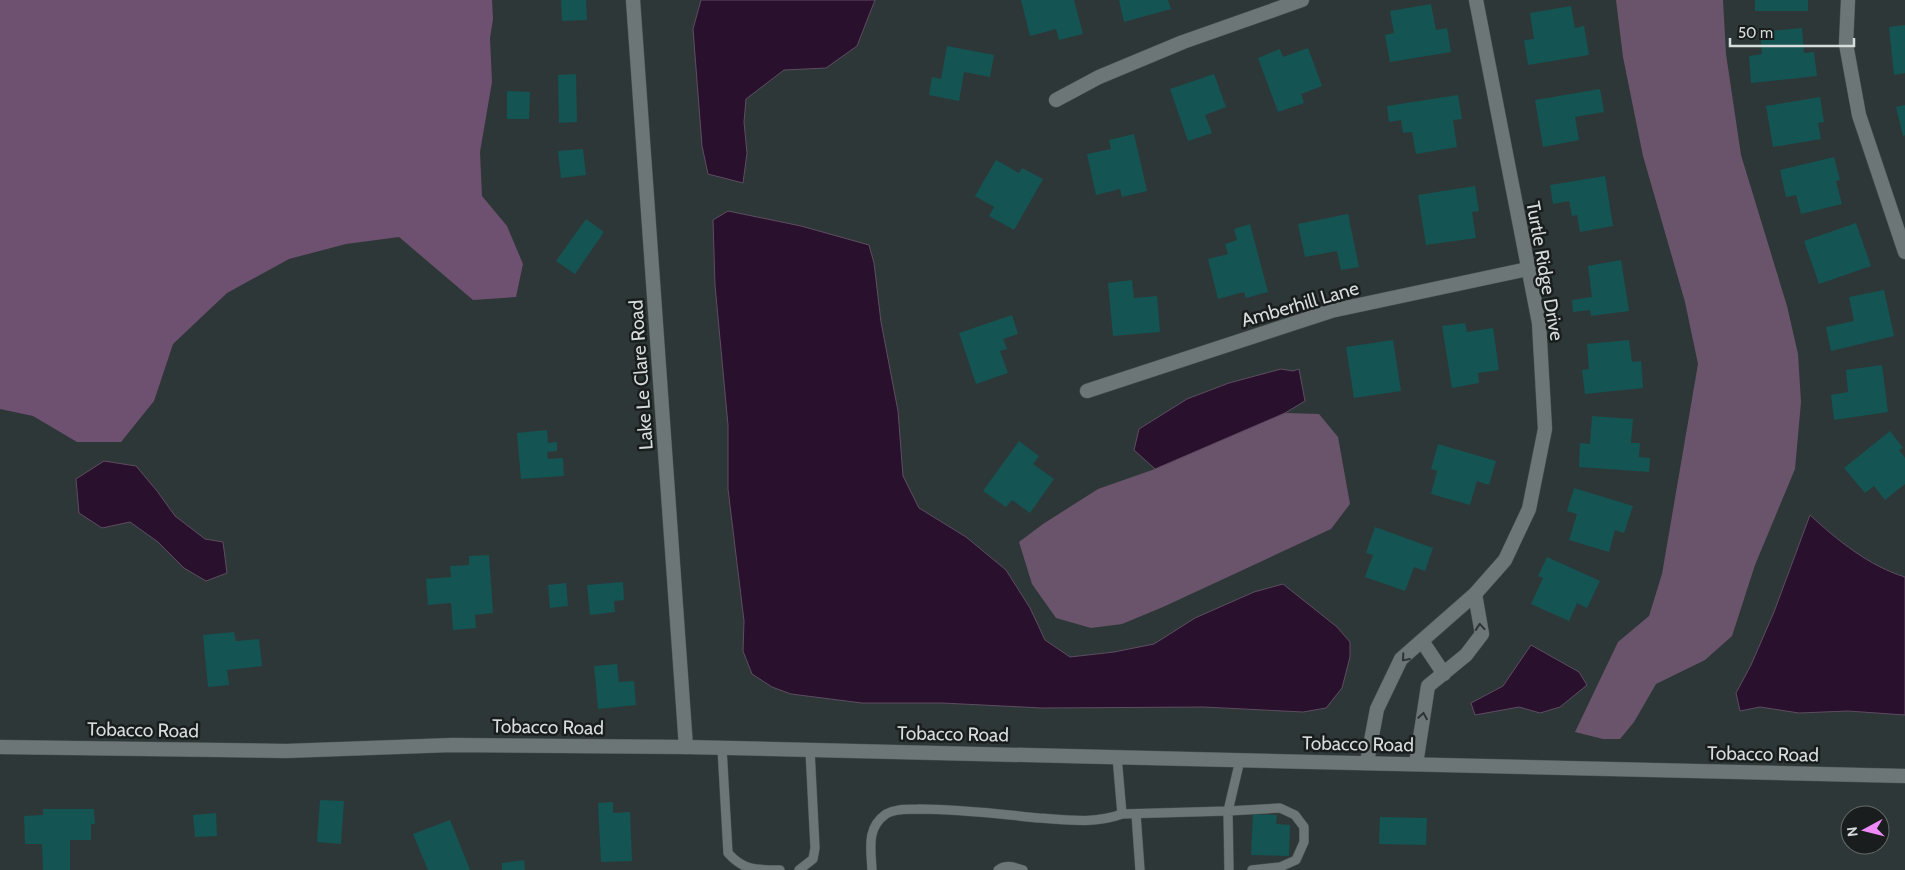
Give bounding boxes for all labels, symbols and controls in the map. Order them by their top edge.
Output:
scale bar [1730,15,1854,47]
text: 50 m [1738,24,1773,42]
street label: Turtle Ridge Drive [1521,199,1569,343]
street label: Amberhill Lane [1239,276,1362,332]
street label: Lake Le Clare Road [624,299,658,451]
one-way arrow [1475,622,1486,630]
one-way arrow [1401,652,1410,661]
one-way arrow [1418,711,1428,720]
street label: Tobacco Road [492,715,604,739]
street label: Tobacco Road [87,718,199,742]
street label: Tobacco Road [897,722,1009,746]
street label: Tobacco Road [1302,732,1414,756]
street label: Tobacco Road [1707,742,1819,766]
north arrow [1840,805,1890,855]
text: N [1843,826,1862,838]

